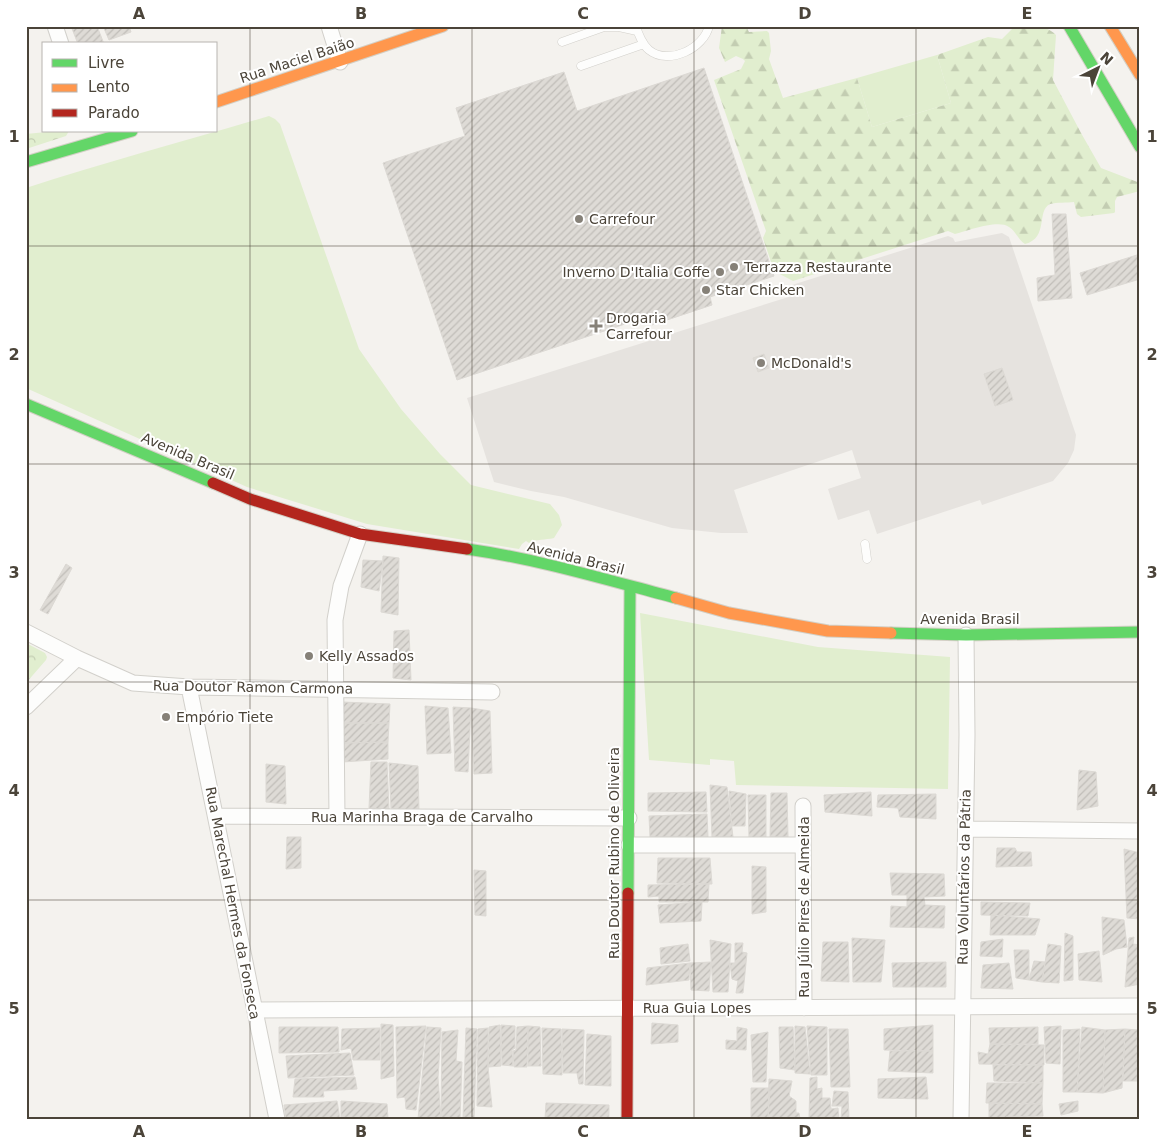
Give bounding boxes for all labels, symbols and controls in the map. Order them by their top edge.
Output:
text: A [133,4,146,23]
text: B [355,4,367,23]
text: C [577,4,589,23]
text: D [798,4,812,23]
text: E [1022,4,1032,23]
street label: Rua Maciel Baião [238,34,356,86]
legend [42,42,218,132]
north arrow [1074,42,1124,92]
text: N [1097,48,1116,68]
text: Livre [88,54,124,72]
text: Lento [88,78,130,96]
text: Parado [88,104,140,122]
text: 1 [8,127,20,146]
text: 1 [1146,127,1158,146]
place label: Carrefour [589,211,655,227]
marker: Carrefour [573,213,585,225]
place label: Terrazza Restaurante [743,259,892,275]
marker: Terrazza Restaurante [728,261,740,273]
place label: Inverno D'Italia Coffe [562,264,710,280]
marker: Inverno D'Italia Coffe [714,266,726,278]
place label: Star Chicken [716,282,805,298]
marker: Star Chicken [700,284,712,296]
place label: Drogaria Carrefour [606,310,672,342]
marker: Drogaria Carrefour [590,320,602,332]
text: 2 [8,345,20,364]
text: 2 [1146,345,1158,364]
place label: McDonald's [771,355,852,371]
marker: McDonald's [755,357,767,369]
street label: Avenida Brasil [139,429,237,483]
street label: Avenida Brasil [526,538,626,578]
text: 3 [8,563,20,582]
text: 3 [1146,563,1158,582]
street label: Avenida Brasil [920,611,1020,627]
place label: Kelly Assados [319,648,414,664]
marker: Kelly Assados [303,650,315,662]
street label: Rua Doutor Ramon Carmona [153,677,353,697]
place label: Empório Tiete [176,709,273,725]
marker: Empório Tiete [160,711,172,723]
street label: Rua Doutor Rubino de Oliveira [606,747,622,959]
text: 4 [8,781,20,800]
text: 4 [1146,781,1158,800]
street label: Rua Marechal Hermes da Fonseca [203,785,263,1021]
street label: Rua Voluntários da Pátria [954,789,974,965]
street label: Rua Marinha Braga de Carvalho [311,809,533,825]
street label: Rua Júlio Pires de Almeida [796,816,812,998]
text: 5 [8,999,20,1018]
text: 5 [1146,999,1158,1018]
street label: Rua Guia Lopes [643,1000,751,1016]
text: A [133,1122,146,1141]
text: B [355,1122,367,1141]
text: C [577,1122,589,1141]
text: D [798,1122,812,1141]
text: E [1022,1122,1032,1141]

